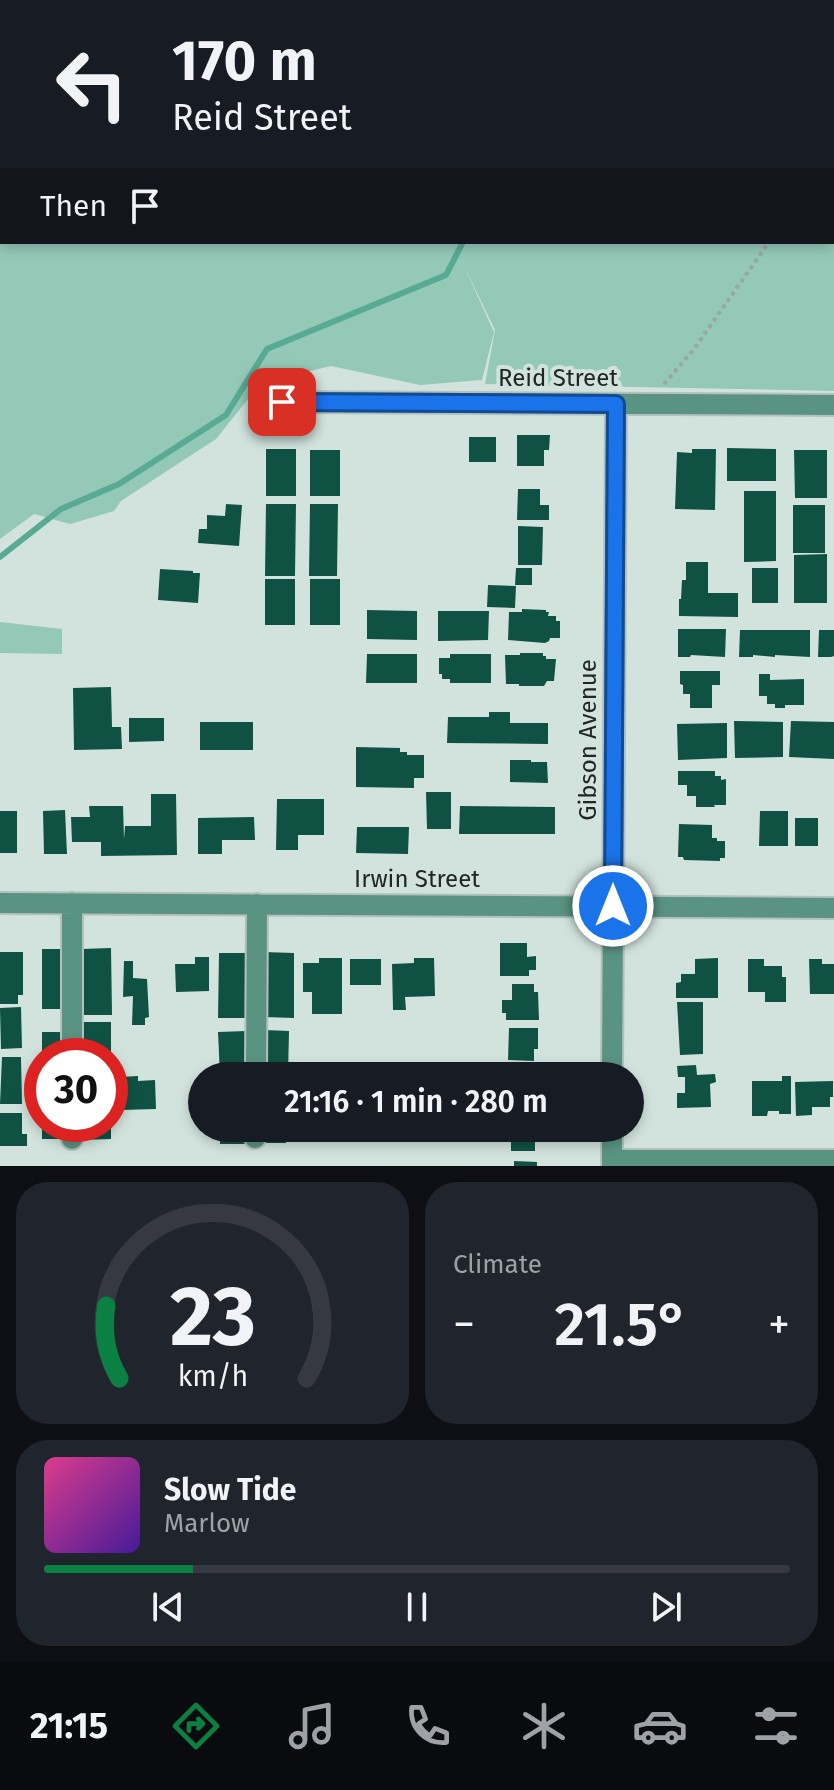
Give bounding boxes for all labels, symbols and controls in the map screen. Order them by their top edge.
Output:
text: 170 m [172,28,317,95]
icon: left [40,32,144,136]
text: Reid Street [172,96,352,140]
icon: arrive [123,184,167,228]
text: Then [40,188,107,224]
street label: Reid Street [498,364,618,392]
pin [248,368,316,436]
icon: arrive [260,380,304,424]
street label: Gibson Avenue [574,659,602,821]
position arrow [571,864,655,948]
street label: Irwin Street [354,865,480,893]
speed limit sign: 30 [24,1038,128,1142]
text: 21:16 · 1 min · 280 m [284,1084,548,1120]
text: Climate [453,1249,542,1280]
text: 23 [170,1267,255,1367]
text: 21.5° [555,1289,689,1361]
text: − [453,1298,475,1351]
text: + [768,1298,790,1351]
text: km/h [177,1359,248,1394]
text: Slow Tide [164,1472,296,1508]
text: Marlow [164,1508,250,1539]
icon: previous [146,1585,190,1629]
icon: pause [395,1585,439,1629]
icon: next [644,1585,688,1629]
icon: directions [168,1698,224,1754]
icon: music [284,1698,340,1754]
icon: phone [400,1698,456,1754]
icon: climate [516,1698,572,1754]
icon: car [632,1698,688,1754]
icon: filters [748,1698,804,1754]
text: 21:15 [30,1704,108,1748]

